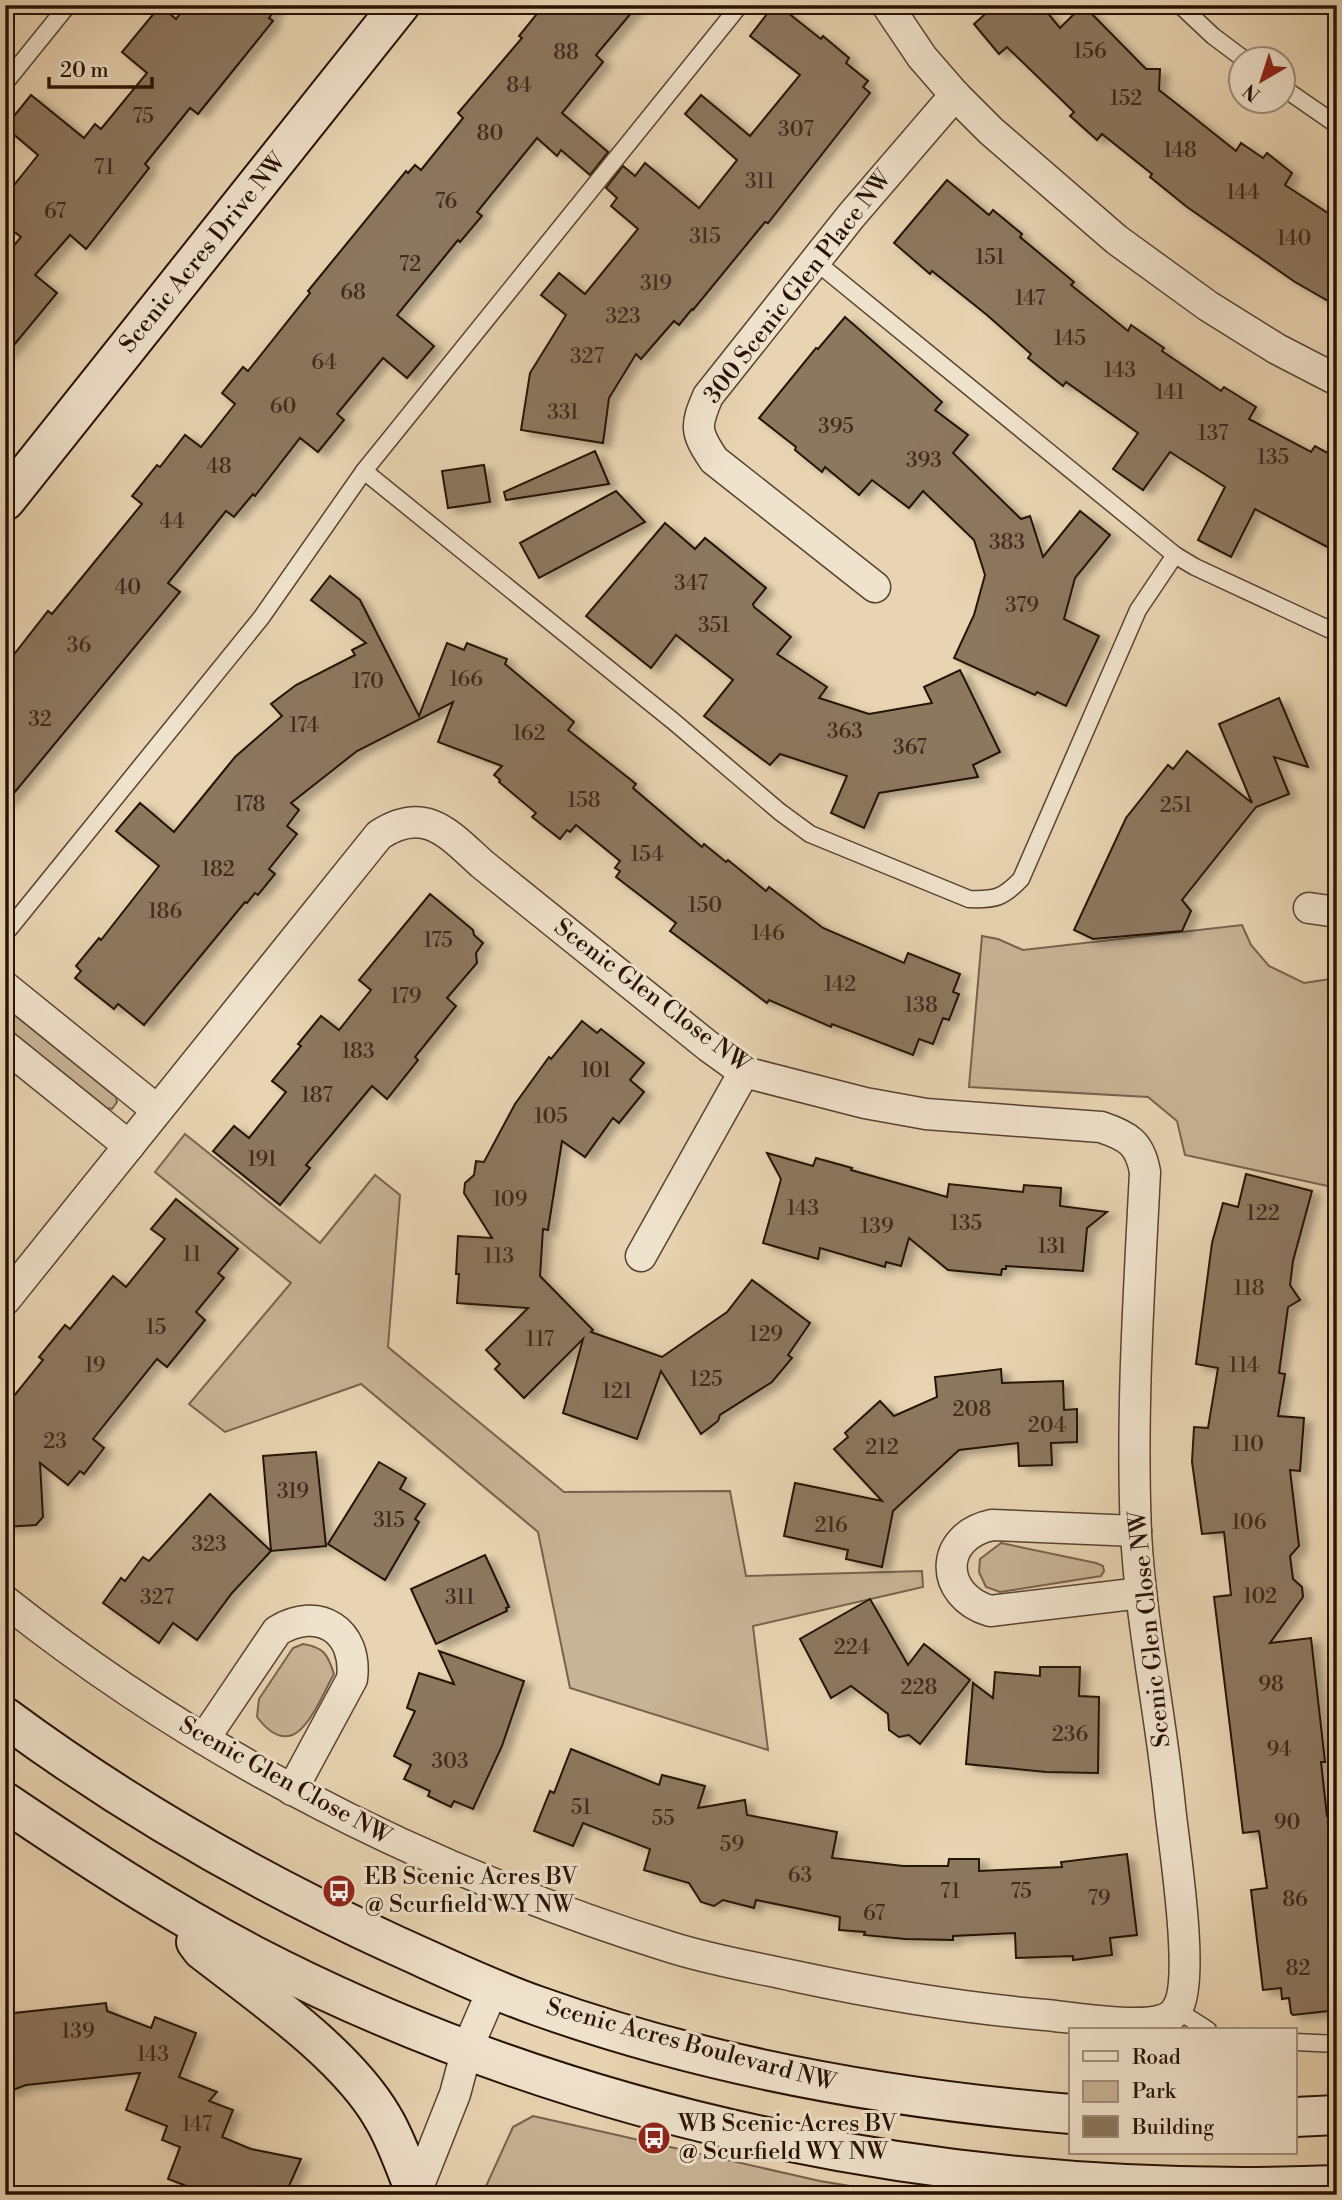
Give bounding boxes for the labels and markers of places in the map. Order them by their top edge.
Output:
place label: EB Scenic Acres BV @ Scurfield WY NW [364,1862,579,1920]
bus stop icon: EB Scenic Acres BV @ Scurfield WY NW [320,1872,358,1910]
place label: WB Scenic Acres BV @ Scurfield WY NW [677,2109,898,2167]
bus stop icon: WB Scenic Acres BV @ Scurfield WY NW [635,2119,673,2157]

